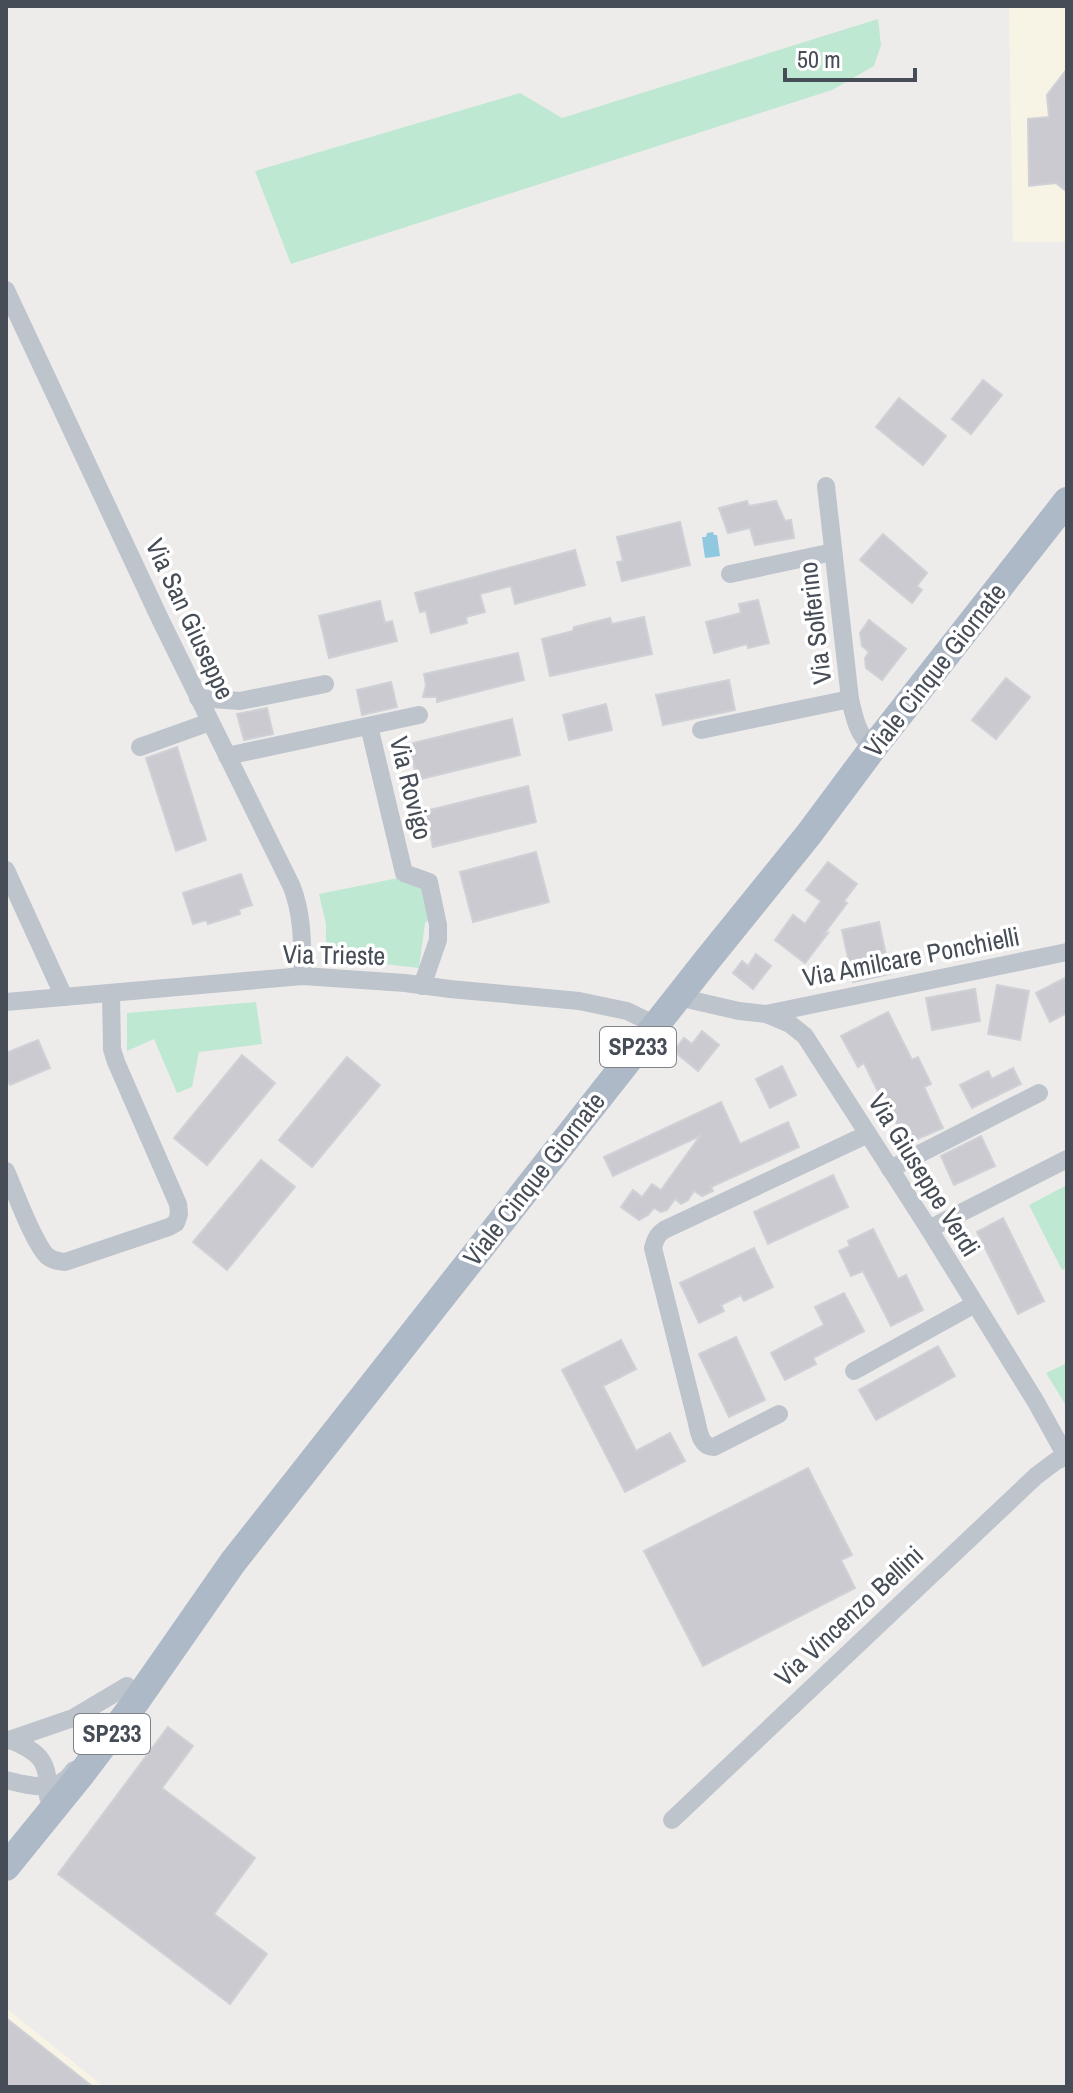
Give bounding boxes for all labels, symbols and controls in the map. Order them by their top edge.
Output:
scale bar [785,32,915,82]
text: 50 m [797,43,841,75]
street label: Via San Giuseppe [138,533,243,705]
street label: Via Solferino [790,560,839,686]
street label: Viale Cinque Giornate [856,575,1014,764]
street label: Via Rovigo [382,733,441,843]
street label: Via Amilcare Ponchielli [800,918,1022,995]
street label: Via Trieste [282,936,386,973]
road number: SP233 [600,1027,676,1067]
street label: Viale Cinque Giornate [455,1084,613,1273]
street label: Via Giuseppe Verdi [860,1087,988,1263]
street label: Via Vincenzo Bellini [767,1538,931,1694]
road number: SP233 [74,1714,150,1754]

